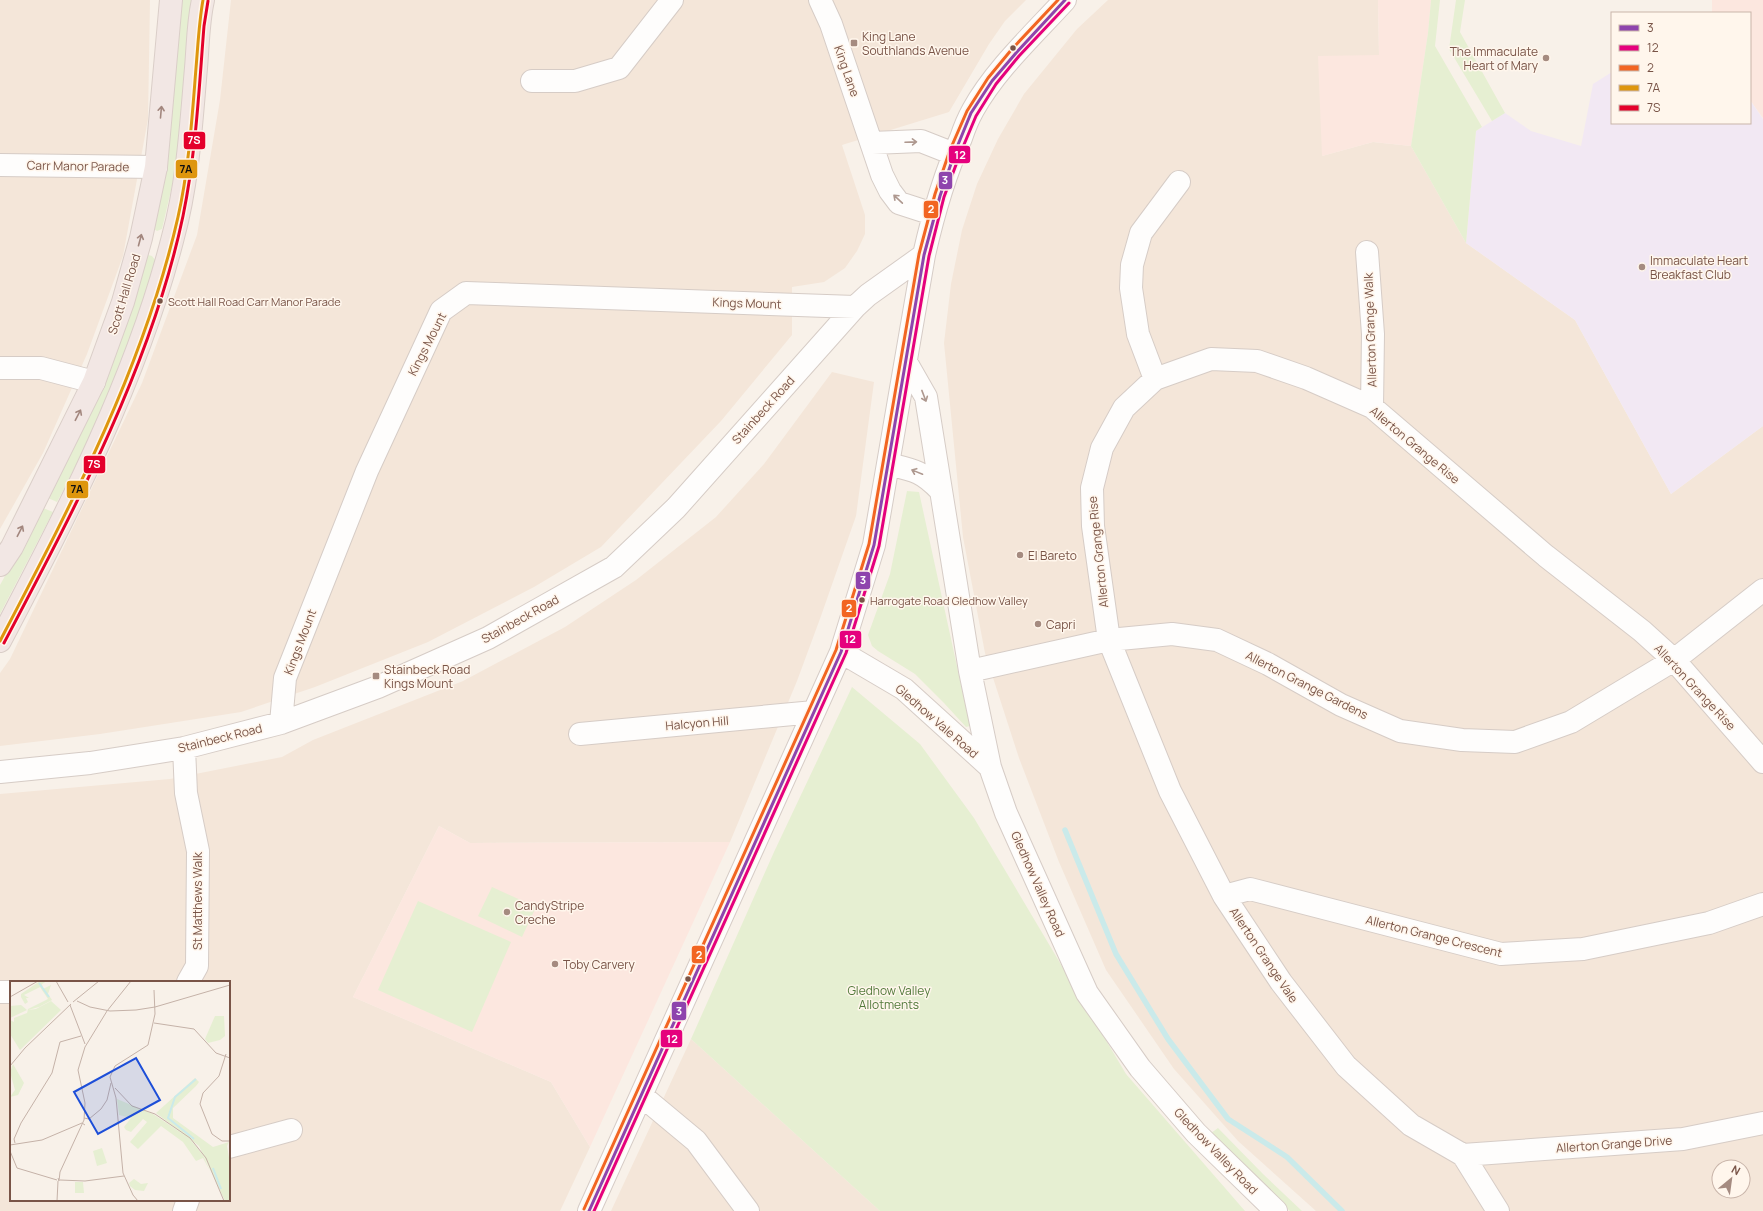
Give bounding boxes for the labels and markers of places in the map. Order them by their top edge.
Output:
place label: King Lane Southlands Avenue [862,28,969,59]
marker: King Lane Southlands Avenue [849,38,859,48]
unlabelled marker [1008,43,1018,53]
place label: The Immaculate Heart of Mary [1450,43,1539,74]
marker: The Immaculate Heart of Mary [1541,53,1551,63]
place label: Immaculate Heart Breakfast Club [1650,252,1748,283]
marker: Immaculate Heart Breakfast Club [1637,262,1647,272]
place label: Scott Hall Road Carr Manor Parade [168,294,341,309]
marker: Scott Hall Road Carr Manor Parade [155,296,165,306]
place label: El Bareto [1028,547,1077,564]
marker: El Bareto [1015,550,1025,560]
place label: Harrogate Road Gledhow Valley [870,593,1028,608]
marker: Harrogate Road Gledhow Valley [857,595,867,605]
place label: Capri [1046,616,1075,633]
marker: Capri [1033,619,1043,629]
place label: Stainbeck Road Kings Mount [384,661,470,692]
marker: Stainbeck Road Kings Mount [371,671,381,681]
place label: CandyStripe Creche [515,897,584,928]
marker: CandyStripe Creche [502,907,512,917]
place label: Toby Carvery [563,956,636,973]
marker: Toby Carvery [550,959,560,969]
unlabelled marker [683,974,693,984]

